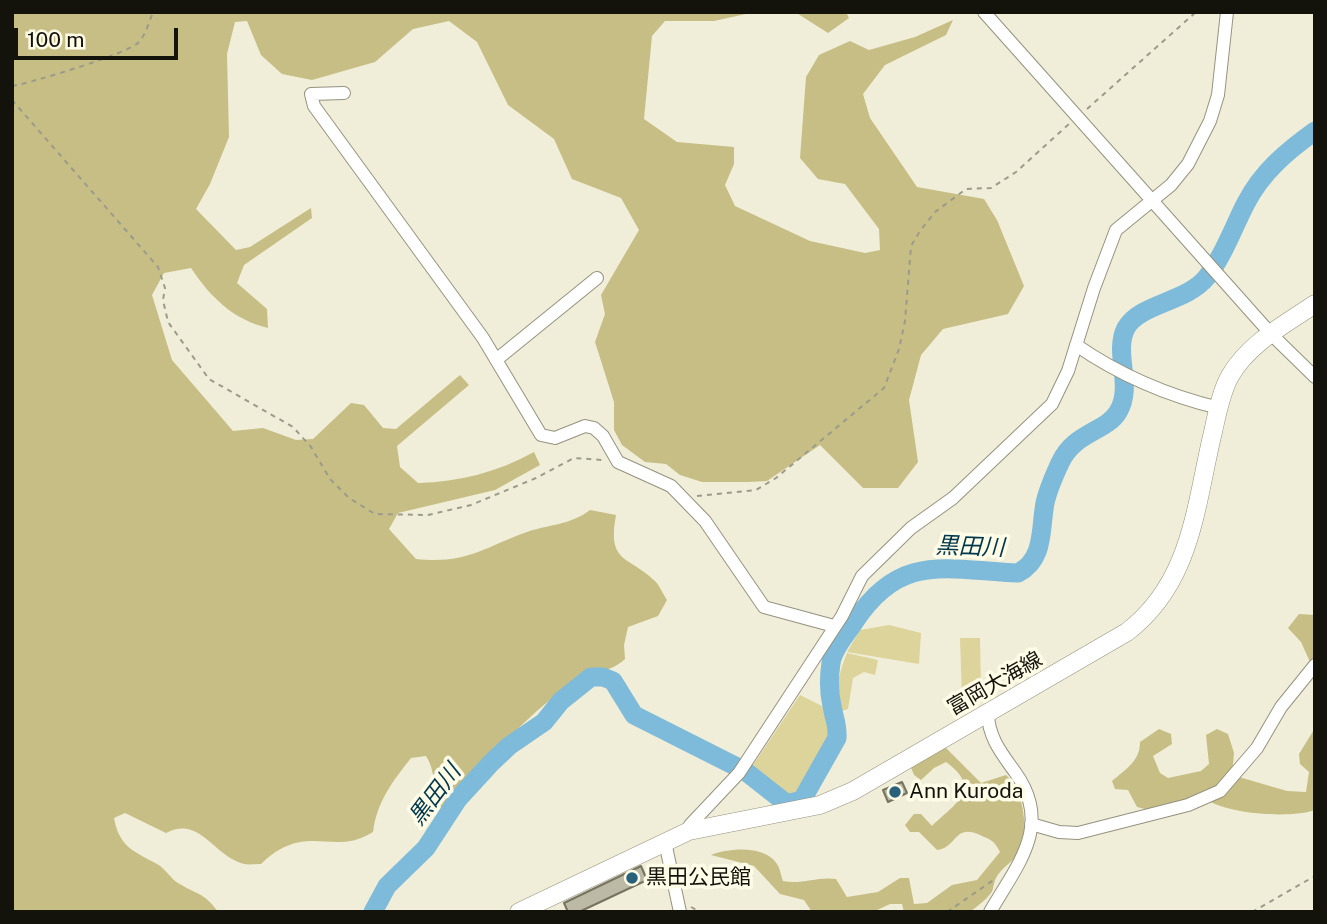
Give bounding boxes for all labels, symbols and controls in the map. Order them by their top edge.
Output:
scale bar [18,14,182,58]
text: 100 m [27,27,84,52]
water label: 黒田川 [935,532,1005,562]
street label: 富岡大海線 [943,647,1047,721]
water label: 黒田川 [403,759,467,831]
place label: Ann Kuroda [909,779,1023,805]
marker: Ann Kuroda [887,784,903,800]
place label: 黒田公民館 [646,865,751,891]
marker: 黒田公民館 [624,870,640,886]

